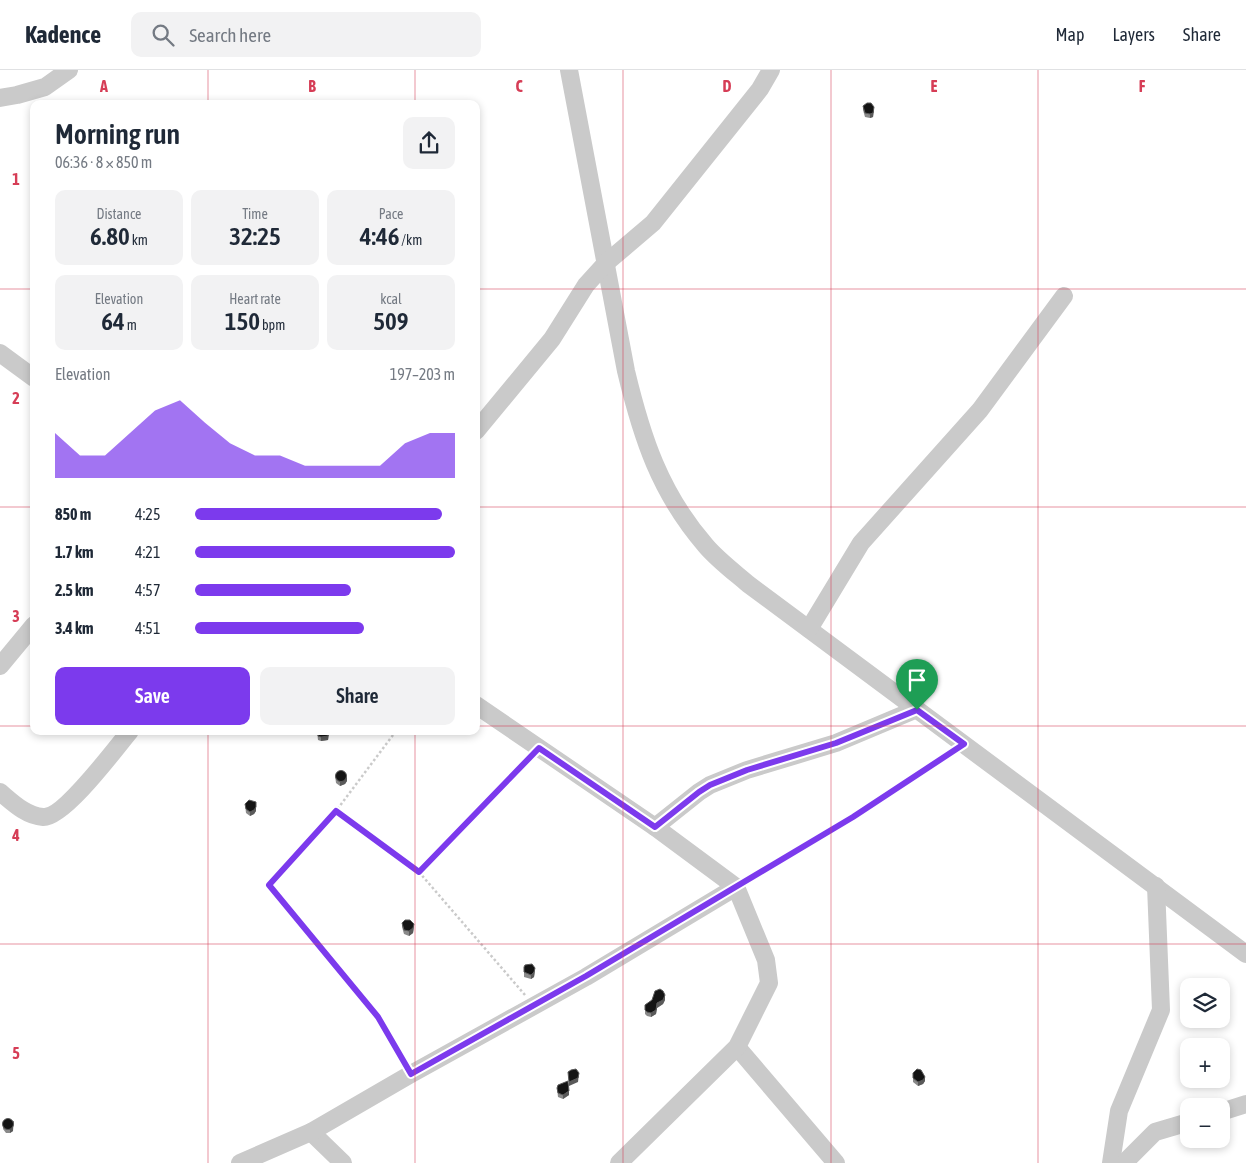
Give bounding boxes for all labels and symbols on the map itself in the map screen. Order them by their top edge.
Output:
text: A [99,77,108,95]
text: B [308,77,316,95]
text: C [515,77,523,95]
text: D [723,77,732,95]
text: E [931,77,938,95]
text: F [1139,77,1146,95]
text: 1 [12,170,20,188]
text: 2 [12,389,20,407]
text: 3 [12,607,20,625]
pin [896,659,938,710]
text: 4 [11,826,20,844]
text: 5 [12,1044,20,1062]

